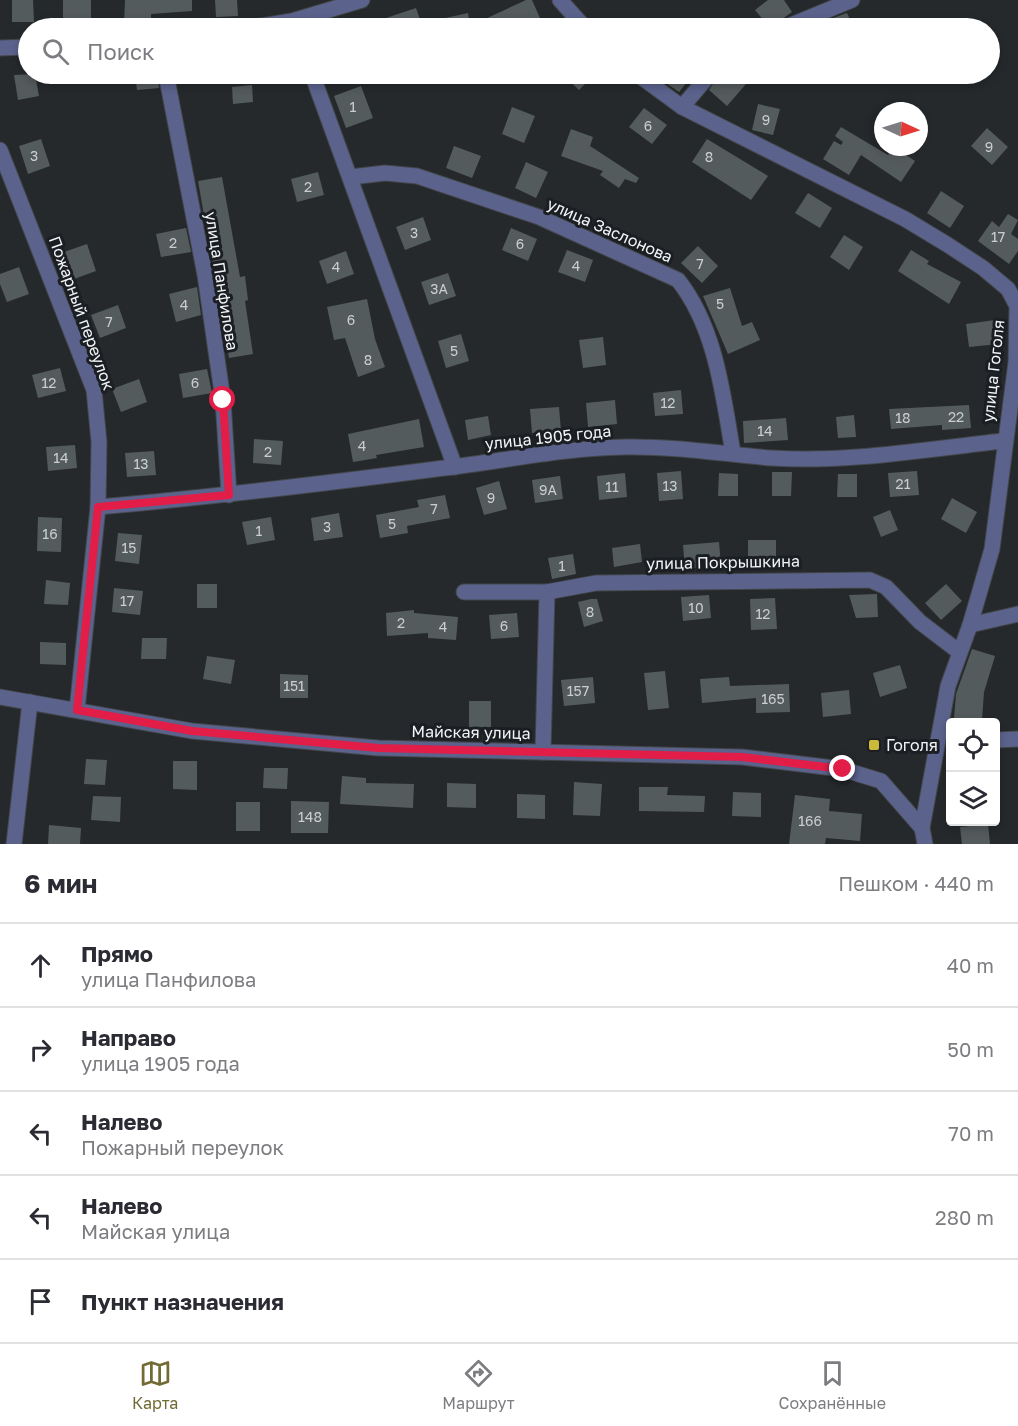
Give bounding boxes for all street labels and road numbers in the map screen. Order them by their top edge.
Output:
street label: улица Заслонова [544,193,676,267]
street label: улица Панфилова [201,210,243,352]
street label: Пожарный переулок [45,233,119,393]
street label: улица Гоголя [978,319,1008,423]
street label: улица 1905 года [484,420,612,454]
street label: улица Покрышкина [646,551,800,573]
street label: Майская улица [411,721,531,743]

